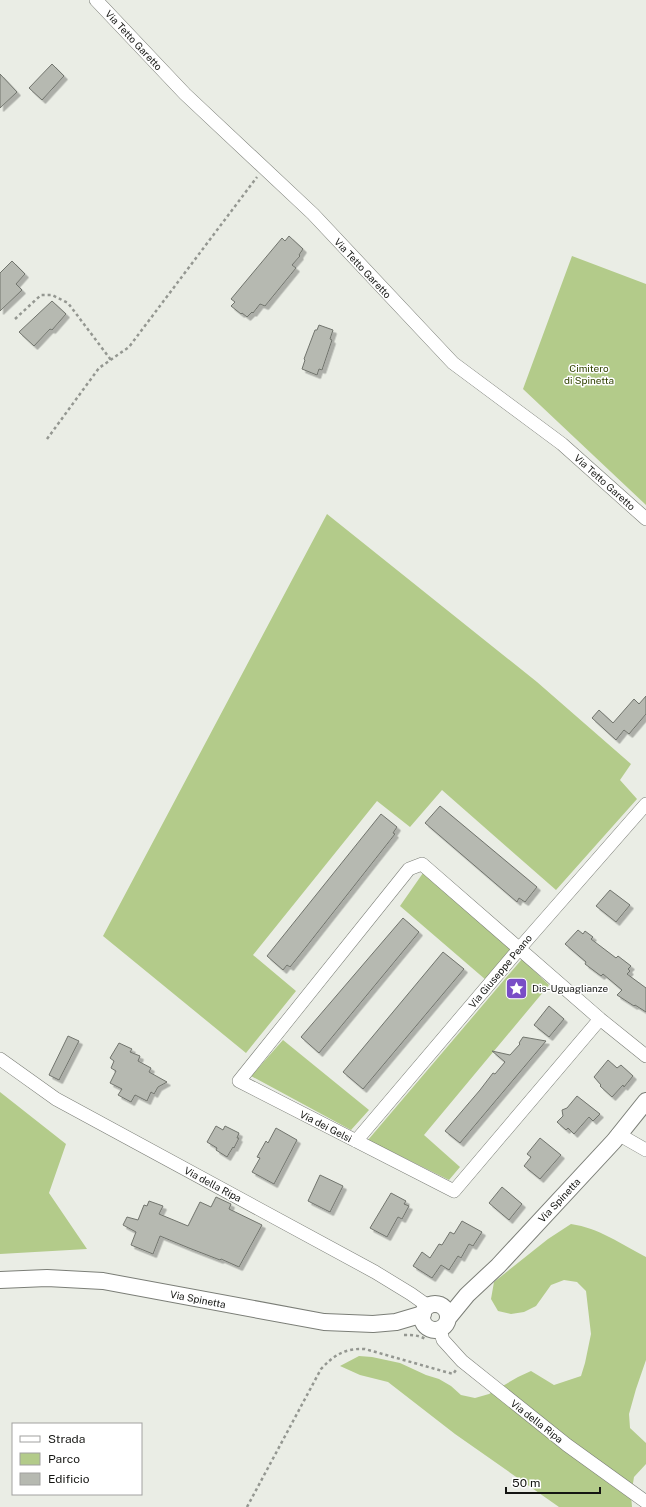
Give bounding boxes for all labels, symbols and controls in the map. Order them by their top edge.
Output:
street label: Via Tetto Garetto [103,7,165,73]
street label: Via Tetto Garetto [332,235,394,301]
park label: Cimitero di Spinetta [564,362,614,386]
street label: Via Tetto Garetto [572,451,638,513]
street label: Via Giuseppe Peano [466,932,534,1010]
place icon: Dis-Uguaglianze [504,975,530,1001]
place label: Dis-Uguaglianze [532,982,609,994]
street label: Via dei Gelsi [298,1108,354,1144]
street label: Via della Ripa [182,1164,244,1204]
street label: Via Spinetta [535,1175,583,1225]
street label: Via Spinetta [169,1288,227,1310]
street label: Via della Ripa [508,1397,566,1445]
legend [12,1423,142,1495]
text: Strada [48,1432,85,1446]
text: Parco [48,1452,80,1466]
scale bar [506,1469,600,1495]
text: Edificio [48,1472,90,1486]
text: 50 m [512,1476,540,1490]

